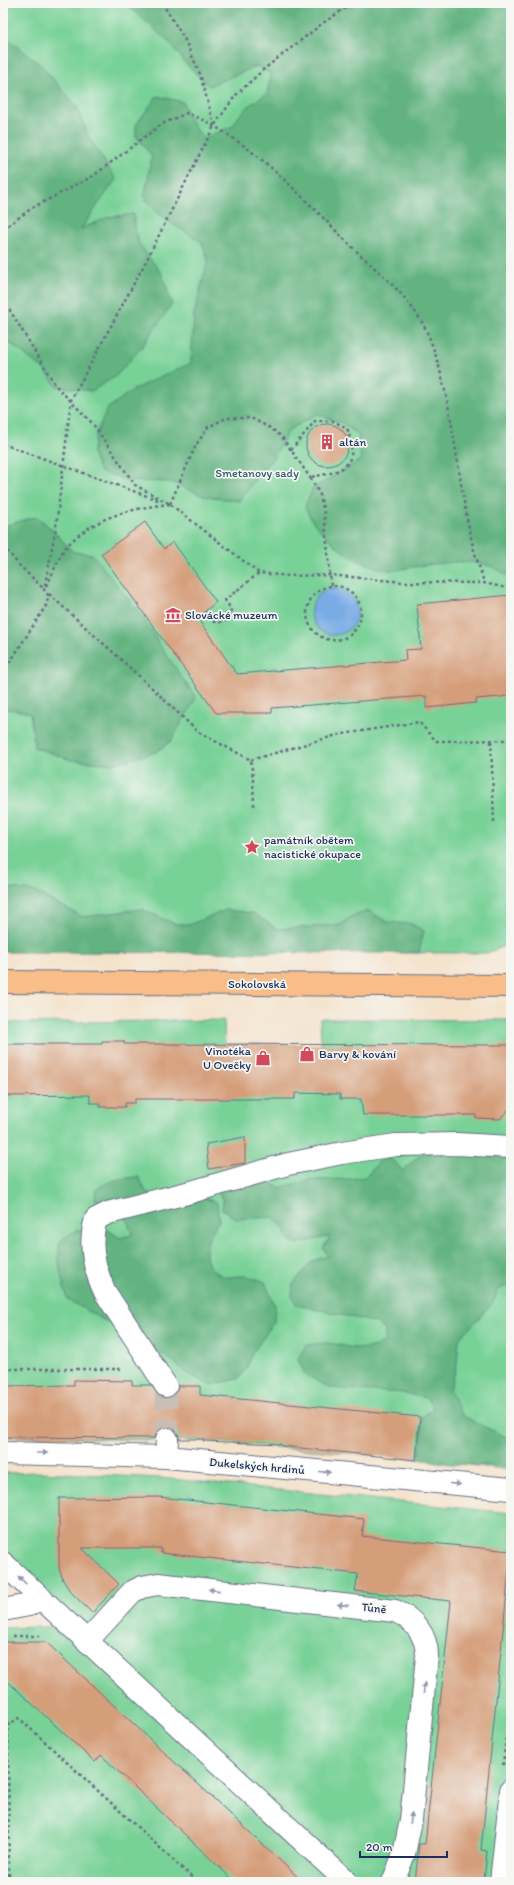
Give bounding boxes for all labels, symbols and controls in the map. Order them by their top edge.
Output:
building icon: altán [318,433,336,451]
place label: altán [339,435,366,449]
park label: Smetanovy sady [215,466,299,480]
museum icon: Slovácké muzeum [164,606,182,624]
place label: Slovácké muzeum [185,608,278,622]
place label: památník obětem nacistické okupace [264,833,361,861]
place icon: památník obětem nacistické okupace [243,838,261,856]
street label: Sokolovská [228,977,287,991]
place label: Vinotéka U Ovečky [203,1044,252,1072]
shop icon: Barvy & kování [298,1045,316,1063]
place label: Barvy & kování [319,1047,396,1061]
shop icon: Vinotéka U Ovečky [254,1049,272,1067]
one-way arrow [36,1450,49,1456]
street label: Dukelských hrdinů [209,1455,306,1477]
one-way arrow [319,1469,331,1476]
one-way arrow [449,1481,461,1488]
one-way arrow [17,1576,27,1585]
one-way arrow [208,1587,220,1594]
street label: Tůně [361,1600,387,1616]
one-way arrow [337,1602,349,1608]
one-way arrow [420,1682,427,1694]
one-way arrow [407,1812,414,1824]
scale bar [360,1833,447,1859]
text: 20 m [366,1840,393,1854]

